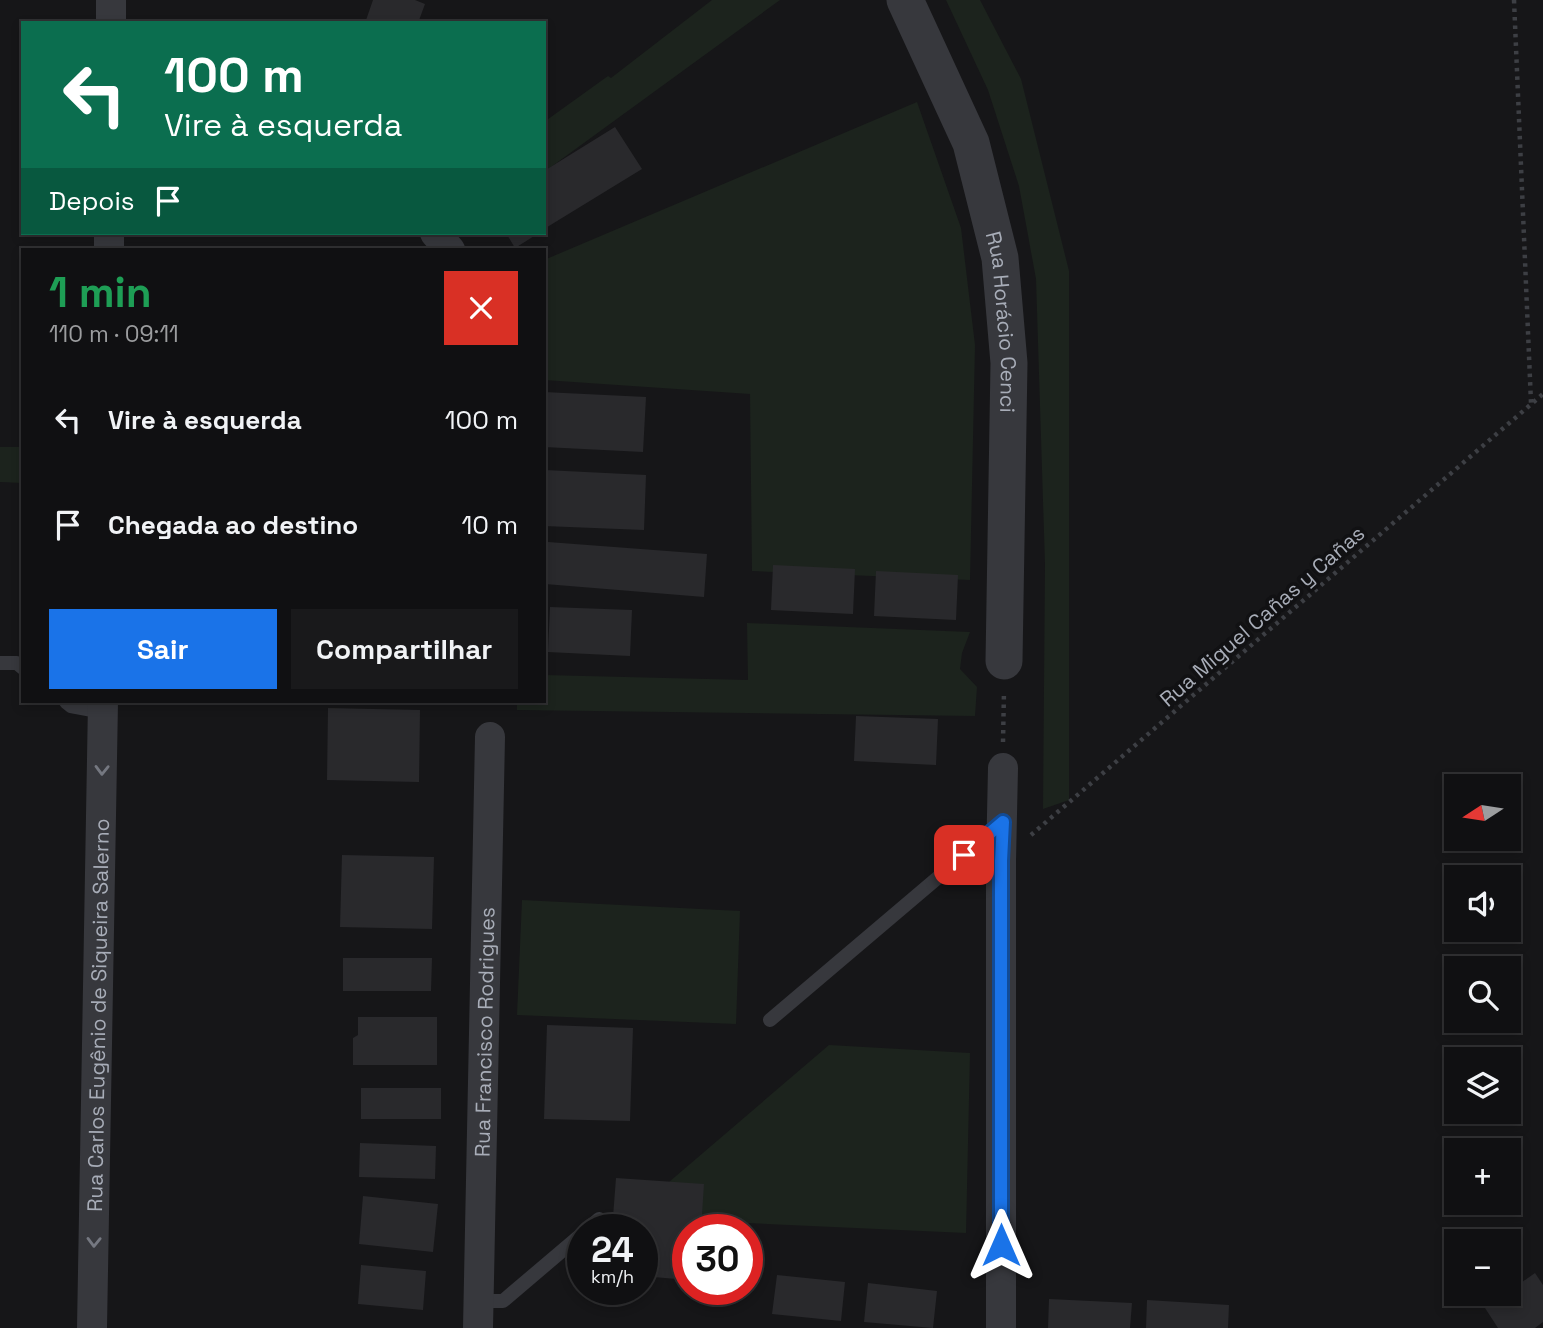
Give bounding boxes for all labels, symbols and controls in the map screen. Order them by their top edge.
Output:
text: 100 m [164,44,304,106]
icon: left [49,49,140,140]
text: Vire à esquerda [164,105,402,145]
icon: arrive [149,182,187,220]
text: Depois [49,184,135,218]
street label: Rua Horácio Cenci [980,228,1023,413]
text: 1 min [49,266,152,319]
button: close [444,271,518,345]
text: 110 m · 09:11 [49,319,179,349]
icon: left [49,401,87,439]
text: Vire à esquerda [108,403,302,437]
text: 100 m [445,403,518,437]
icon: arrive [49,506,87,544]
text: Chegada ao destino [108,508,358,542]
text: 10 m [461,508,518,542]
street label: Rua Miguel Cañas y Cañas [1154,520,1370,712]
button: Sair [49,609,277,689]
button: Compartilhar [291,609,518,689]
one-way arrow [94,765,110,776]
north arrow [1444,774,1521,850]
map controls [1444,774,1521,1306]
street label: Rua Carlos Eugênio de Siqueira Salerno [81,818,114,1212]
pin [934,825,994,885]
icon: arrive [945,836,983,874]
button: sound [1444,865,1521,942]
street label: Rua Francisco Rodrigues [468,907,500,1157]
button: search [1444,956,1521,1033]
button: layers [1444,1047,1521,1124]
button: + [1444,1138,1521,1215]
position arrow [964,1208,1038,1282]
speed limit sign: 30 [672,1214,763,1305]
text: 24 [591,1228,634,1272]
button: − [1444,1229,1521,1306]
one-way arrow [86,1237,101,1248]
text: km/h [591,1265,634,1288]

